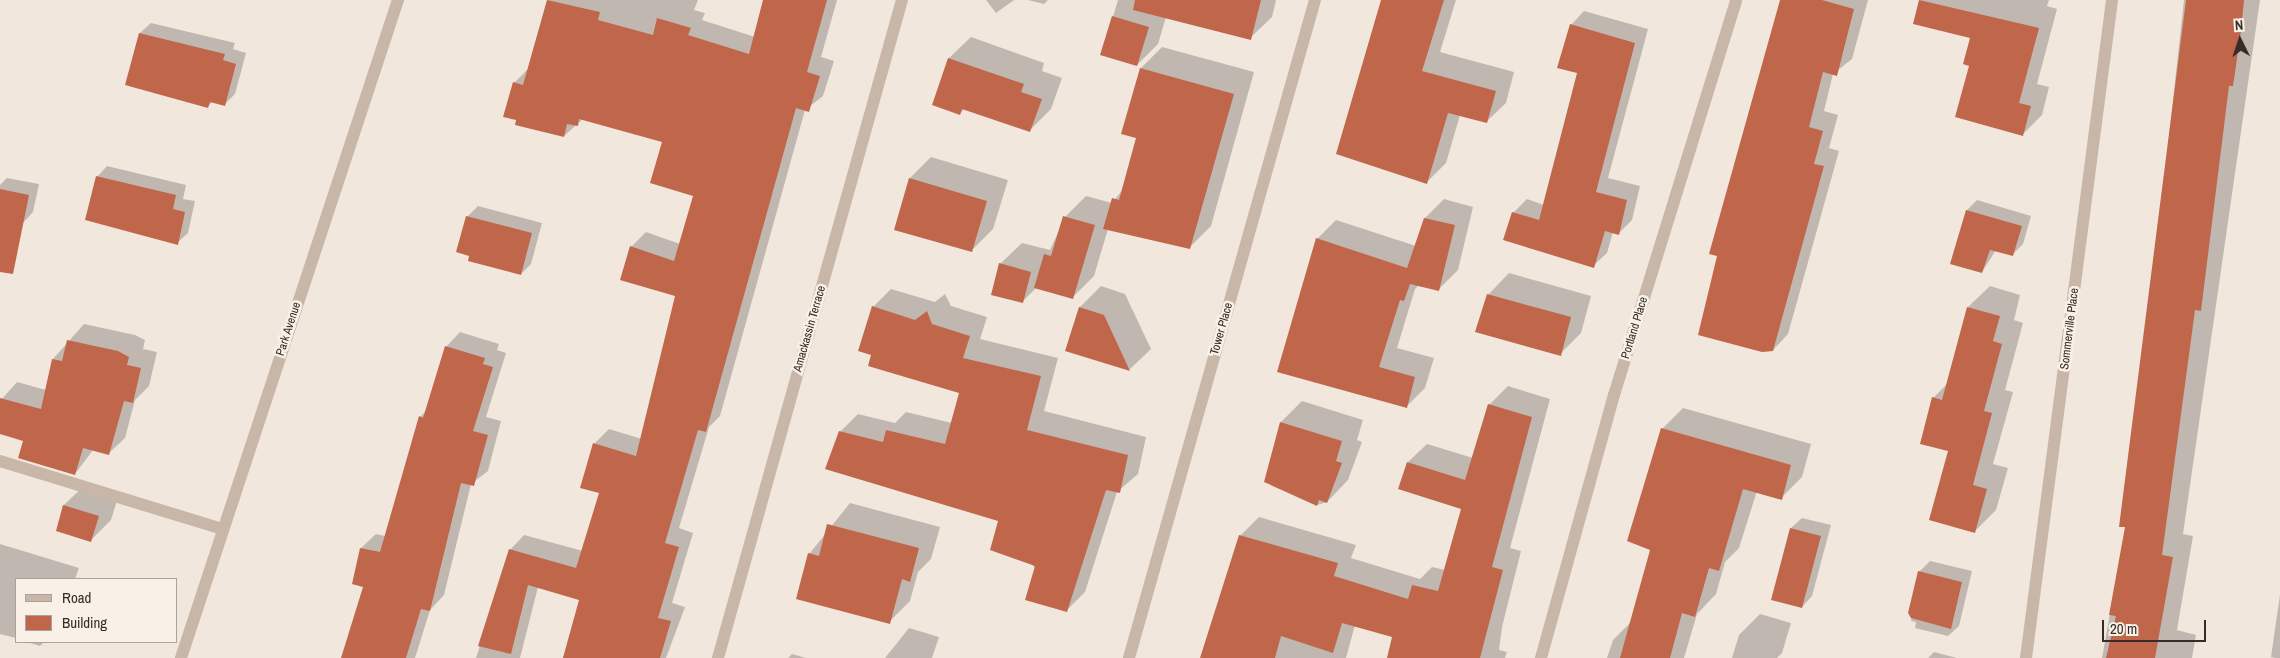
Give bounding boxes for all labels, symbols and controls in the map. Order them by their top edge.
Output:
north arrow [2215,15,2265,65]
text: N [2234,16,2244,34]
street label: Amackassin Terrace [791,284,829,374]
street label: Sommerville Place [2058,287,2082,371]
street label: Portland Place [1619,295,1651,361]
street label: Park Avenue [273,300,305,358]
street label: Tower Place [1208,301,1236,357]
legend [15,578,178,643]
text: Road [62,587,91,608]
scale bar [2105,610,2209,642]
text: Building [62,612,107,633]
text: 20 m [2110,618,2137,639]

